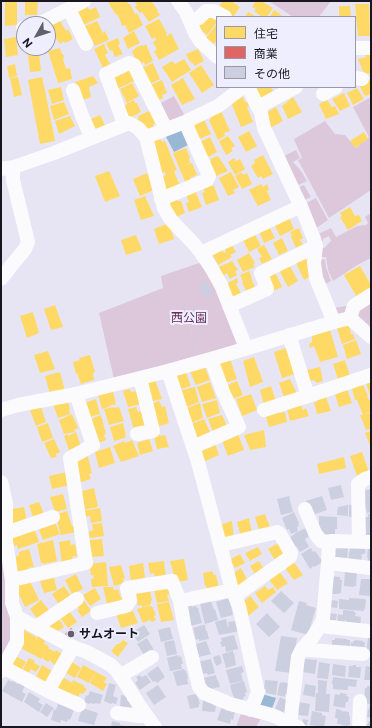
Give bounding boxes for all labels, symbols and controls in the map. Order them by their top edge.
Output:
north arrow [16,16,56,56]
legend [216,16,356,88]
text: 住宅 [254,27,278,41]
text: N [20,36,35,50]
text: 商業 [254,47,278,61]
text: その他 [254,67,290,81]
park label: 西公園 [171,311,207,325]
place label: サムオート [79,627,139,641]
marker: サムオート [66,629,76,639]

